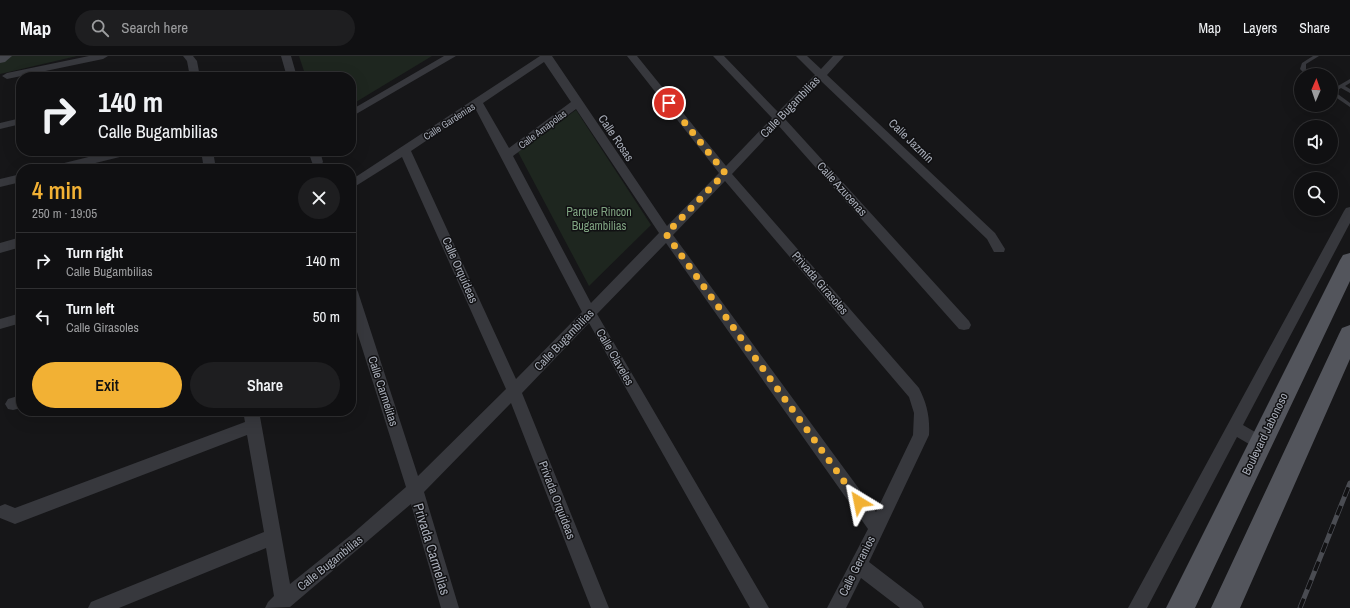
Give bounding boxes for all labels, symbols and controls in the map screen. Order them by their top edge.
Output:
search box [75,10,355,46]
text: Map [20,15,51,41]
icon: search [89,17,111,39]
text: Search here [121,17,188,38]
text: Map [1199,19,1221,37]
text: Layers [1243,19,1277,37]
text: Share [1299,19,1330,37]
north arrow [1294,68,1338,112]
map controls [1294,68,1338,216]
street label: Calle Bugambilias [757,73,824,141]
text: 140 m [98,83,163,121]
pin [652,86,686,120]
icon: right [32,88,84,140]
icon: arrive [658,92,680,114]
street label: Calle Gardenias [421,100,478,143]
street label: Calle Amapolas [516,107,569,152]
street label: Calle Rosas [595,112,638,165]
street label: Calle Jazmín [885,115,937,167]
text: Calle Bugambilias [98,119,218,144]
button: sound [1294,120,1338,164]
street label: Calle Azucenas [813,158,871,220]
button: search [1294,172,1338,216]
text: 4 min [32,174,83,206]
button: close [298,177,340,219]
park label: Parque Rincon Bugambilias [566,204,632,234]
text: 250 m · 19:05 [32,205,97,222]
street label: Calle Orquídeas [438,234,482,306]
text: Turn right [66,242,123,263]
street label: Privada Girasoles [788,248,852,318]
icon: right [32,250,54,272]
text: 140 m [306,250,340,271]
text: Calle Bugambilias [66,263,153,280]
text: Turn left [66,298,114,319]
icon: left [32,306,54,328]
text: 50 m [313,306,340,327]
street label: Calle Bugambilias [531,306,598,374]
text: Calle Girasoles [66,319,139,336]
street label: Calle Claveles [592,326,638,388]
street label: Calle Carmelitas [364,354,402,428]
button: Exit [32,362,182,408]
button: Share [190,362,340,408]
street label: Boulevard Jabonoso [1238,390,1292,478]
street label: Privada Orquídeas [535,459,579,541]
position arrow [838,481,880,523]
street label: Privada Carmelias [409,501,455,597]
street label: Calle Bugambilias [294,532,366,594]
street label: Calle Geranios [835,533,879,599]

